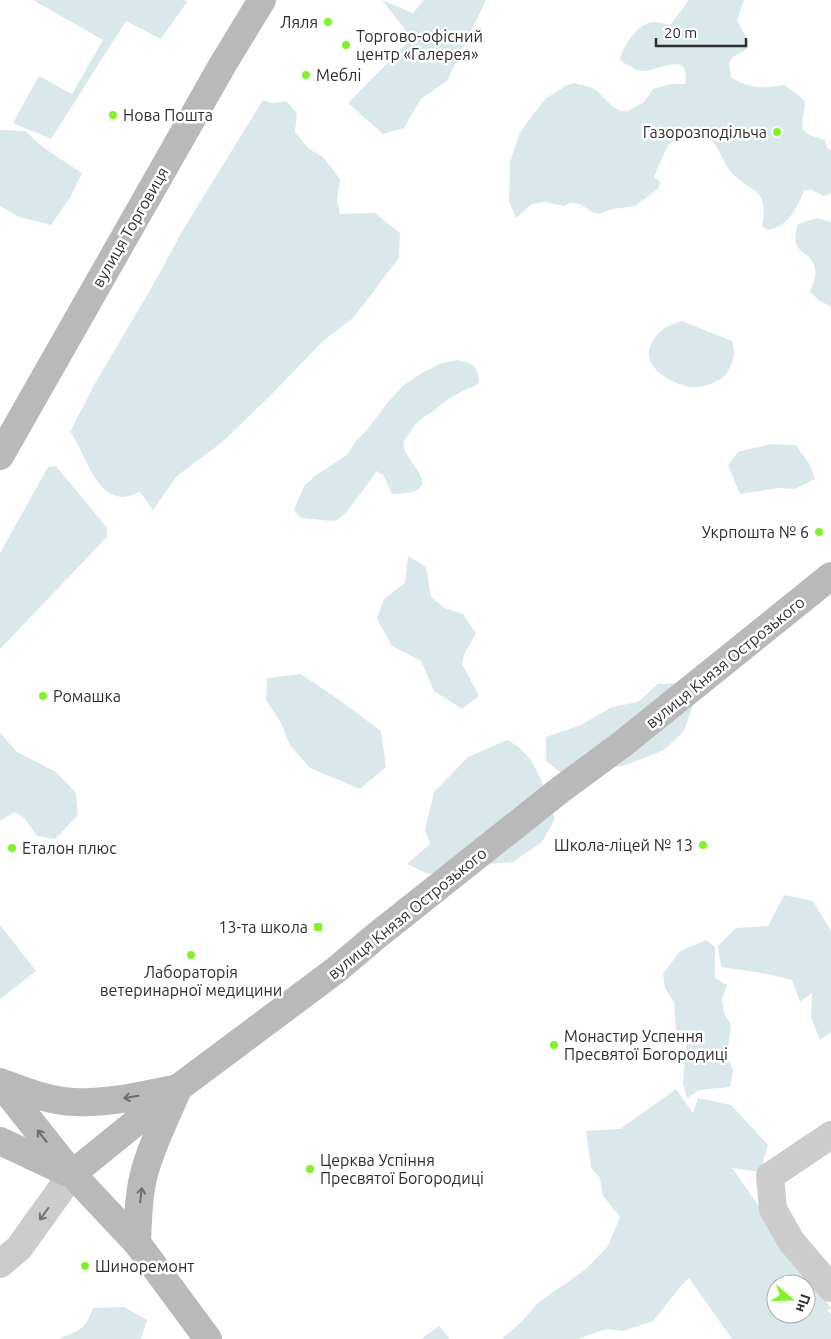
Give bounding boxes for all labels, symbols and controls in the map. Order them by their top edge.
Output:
place label: Ляля [280,13,318,31]
scale bar [656,15,746,47]
marker: Ляля [322,16,334,28]
text: 20 m [664,24,697,41]
place label: Торгово-офісний центр «Галерея» [356,27,483,63]
marker: Торгово-офісний центр «Галерея» [340,39,352,51]
place label: Меблі [316,66,361,84]
marker: Меблі [300,69,312,81]
place label: Нова Пошта [123,106,213,124]
marker: Нова Пошта [107,109,119,121]
place label: Газорозподільча [643,123,767,141]
marker: Газорозподільча [771,126,783,138]
street label: вулиця Торговиця [88,164,172,290]
place label: Укрпошта № 6 [702,523,809,541]
marker: Укрпошта № 6 [813,526,825,538]
street label: вулиця Князя Острозького [642,592,808,732]
place label: Ромашка [53,687,121,705]
marker: Ромашка [37,690,49,702]
place label: Школа-ліцей № 13 [554,836,693,854]
place label: Еталон плюс [22,839,117,857]
marker: Школа-ліцей № 13 [697,839,709,851]
marker: Еталон плюс [6,842,18,854]
street label: вулиця Князя Острозького [324,843,490,983]
place label: 13-та школа [218,918,308,936]
marker: 13-та школа [312,921,324,933]
marker: Лабораторія ветеринарної медицини [185,949,197,961]
place label: Лабораторія ветеринарної медицини [100,963,282,999]
place label: Монастир Успення Пресвятої Богородиці [564,1027,728,1063]
marker: Монастир Успення Пресвятої Богородиці [548,1039,560,1051]
one-way arrow [123,1092,139,1102]
one-way arrow [36,1130,47,1143]
place label: Церква Успіння Пресвятої Богородиці [320,1151,484,1187]
marker: Церква Успіння Пресвятої Богородиці [304,1163,316,1175]
one-way arrow [136,1187,146,1203]
one-way arrow [39,1207,49,1221]
place label: Шиноремонт [95,1257,194,1275]
marker: Шиноремонт [79,1260,91,1272]
north arrow [766,1274,816,1324]
text: Пн [793,1292,814,1315]

